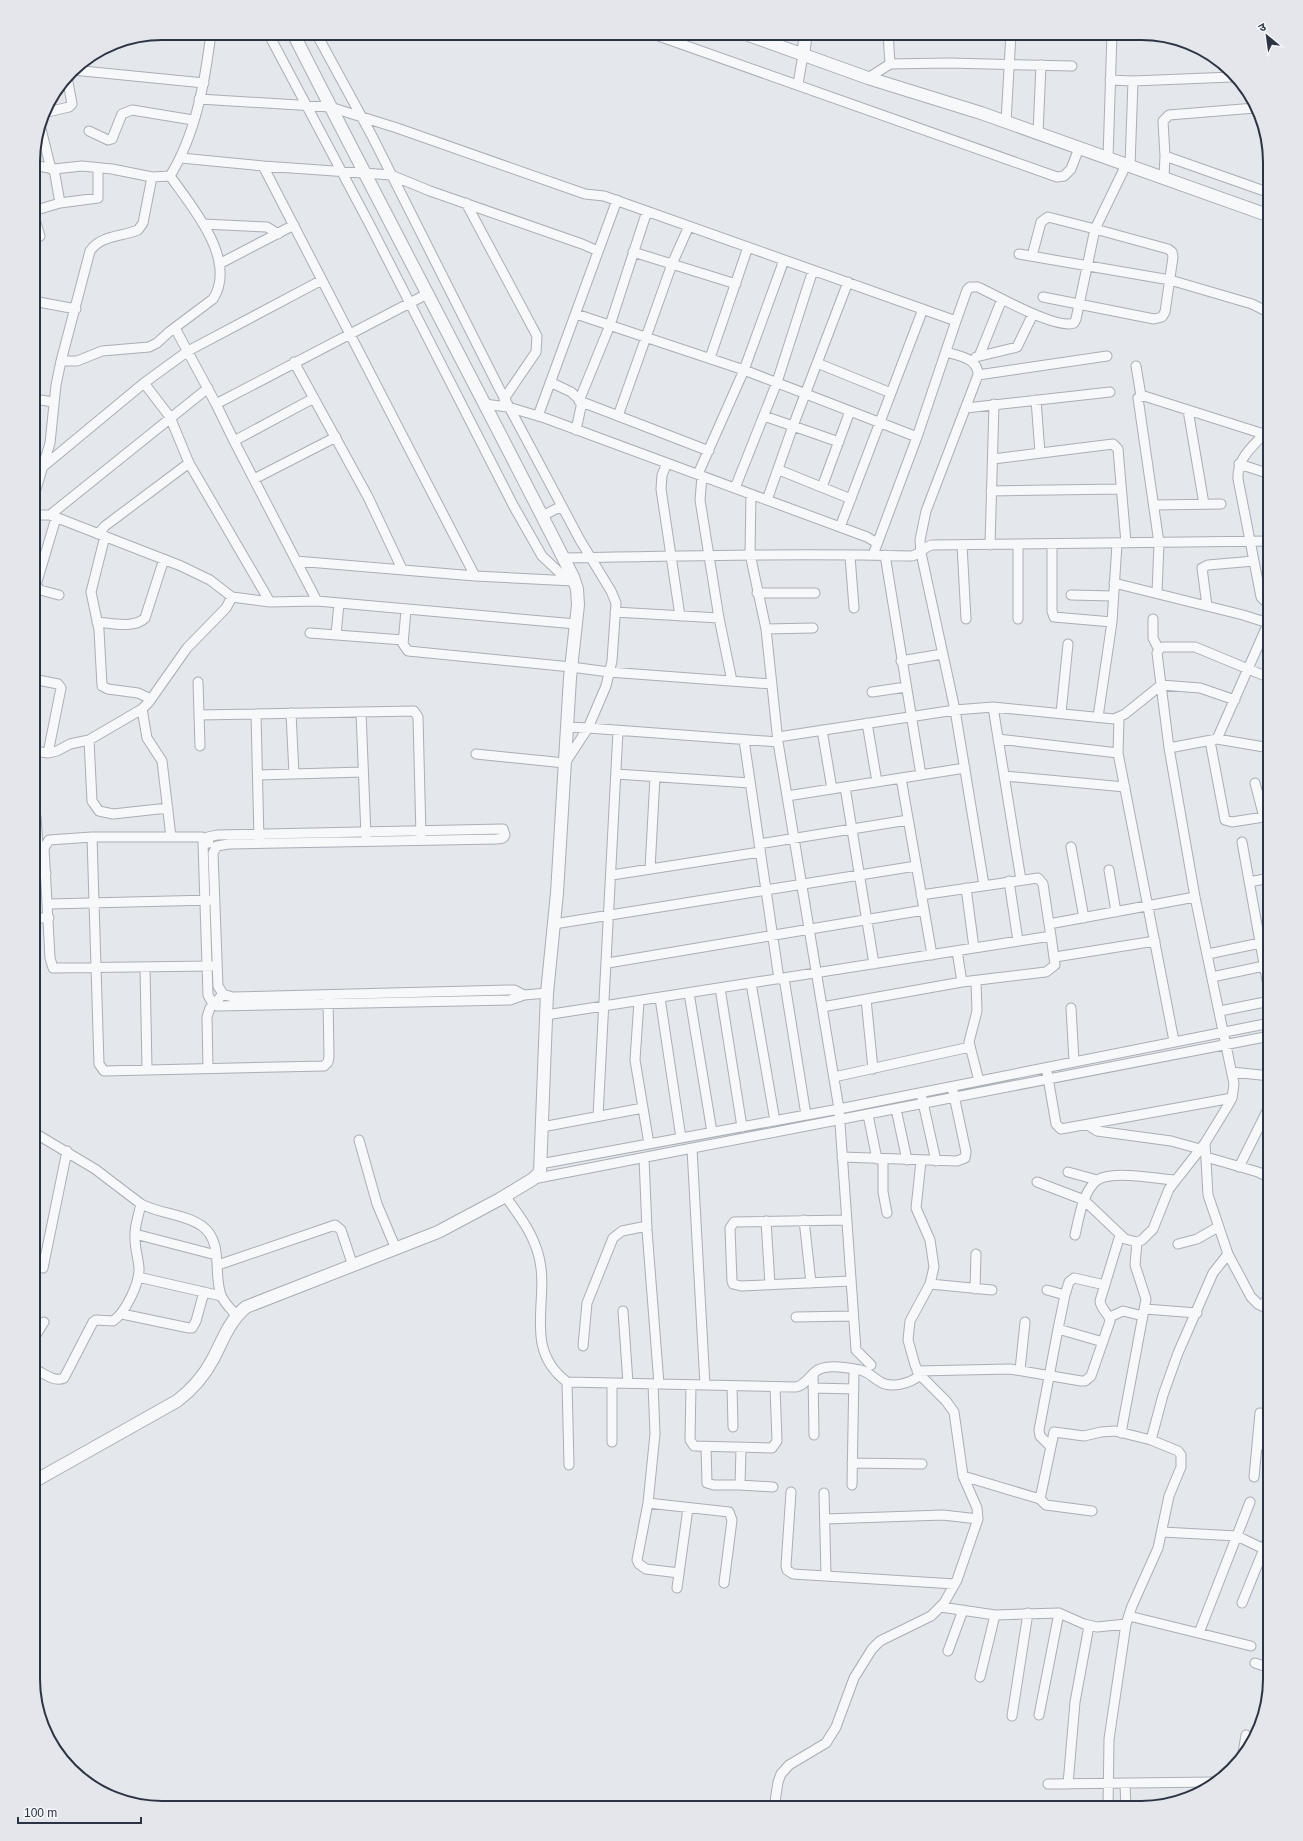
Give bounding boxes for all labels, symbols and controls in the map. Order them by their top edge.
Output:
north arrow [1247,16,1287,56]
text: उ [1256,20,1268,34]
scale bar [18,1799,141,1825]
text: 100 m [24,1806,57,1820]

